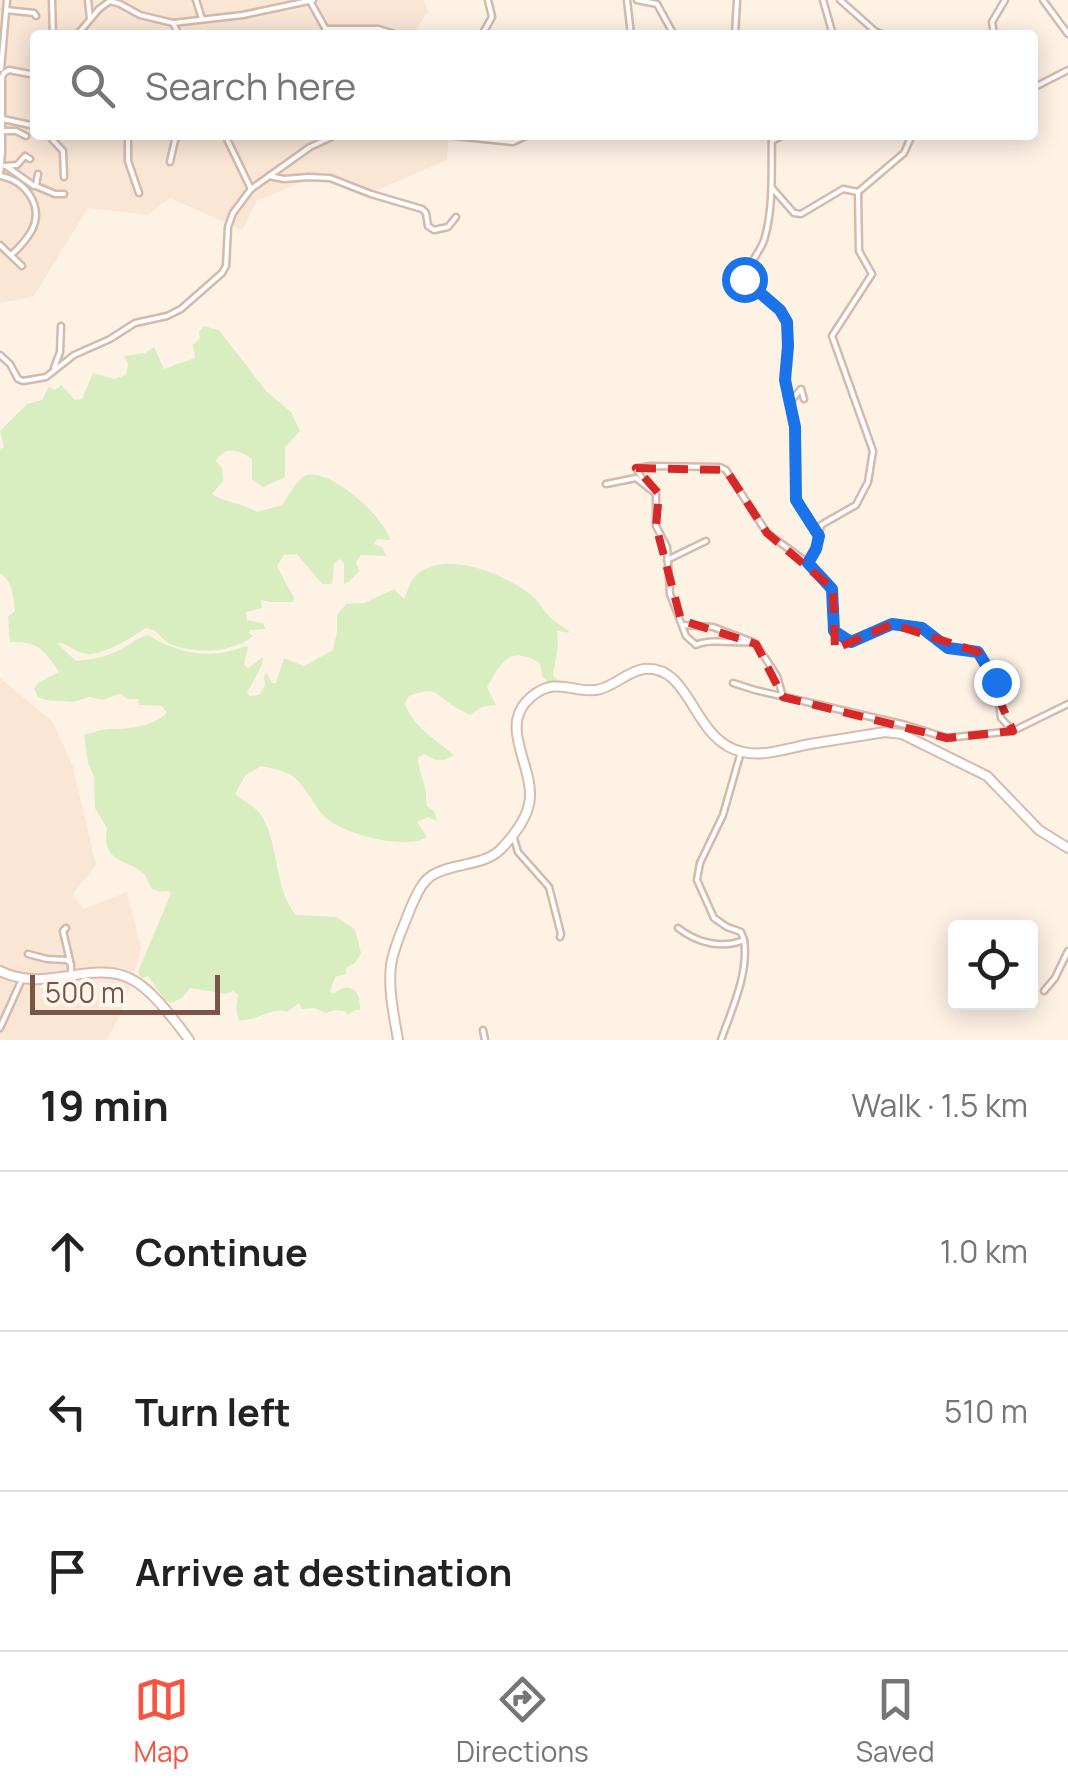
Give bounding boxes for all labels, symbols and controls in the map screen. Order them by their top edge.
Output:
search box [30,30,1038,140]
icon: search [65,58,120,113]
text: Search here [145,59,356,111]
route start [722,257,768,303]
route end [974,660,1020,706]
map controls [948,920,1038,1010]
button: locate [948,920,1038,1010]
scale bar [30,970,220,1014]
text: 500 m [45,973,125,1011]
text: 19 min [40,1076,169,1134]
text: Walk · 1.5 km [851,1083,1028,1127]
icon: ahead [40,1224,95,1279]
text: Continue [135,1225,308,1277]
text: 1.0 km [940,1229,1028,1273]
icon: left [40,1384,95,1439]
text: Turn left [135,1385,291,1437]
text: 510 m [944,1389,1028,1433]
icon: arrive [40,1544,95,1599]
text: Arrive at destination [135,1545,512,1597]
tab: Map [133,1672,189,1770]
tab: Directions [456,1672,589,1770]
tab: Saved [856,1672,935,1770]

